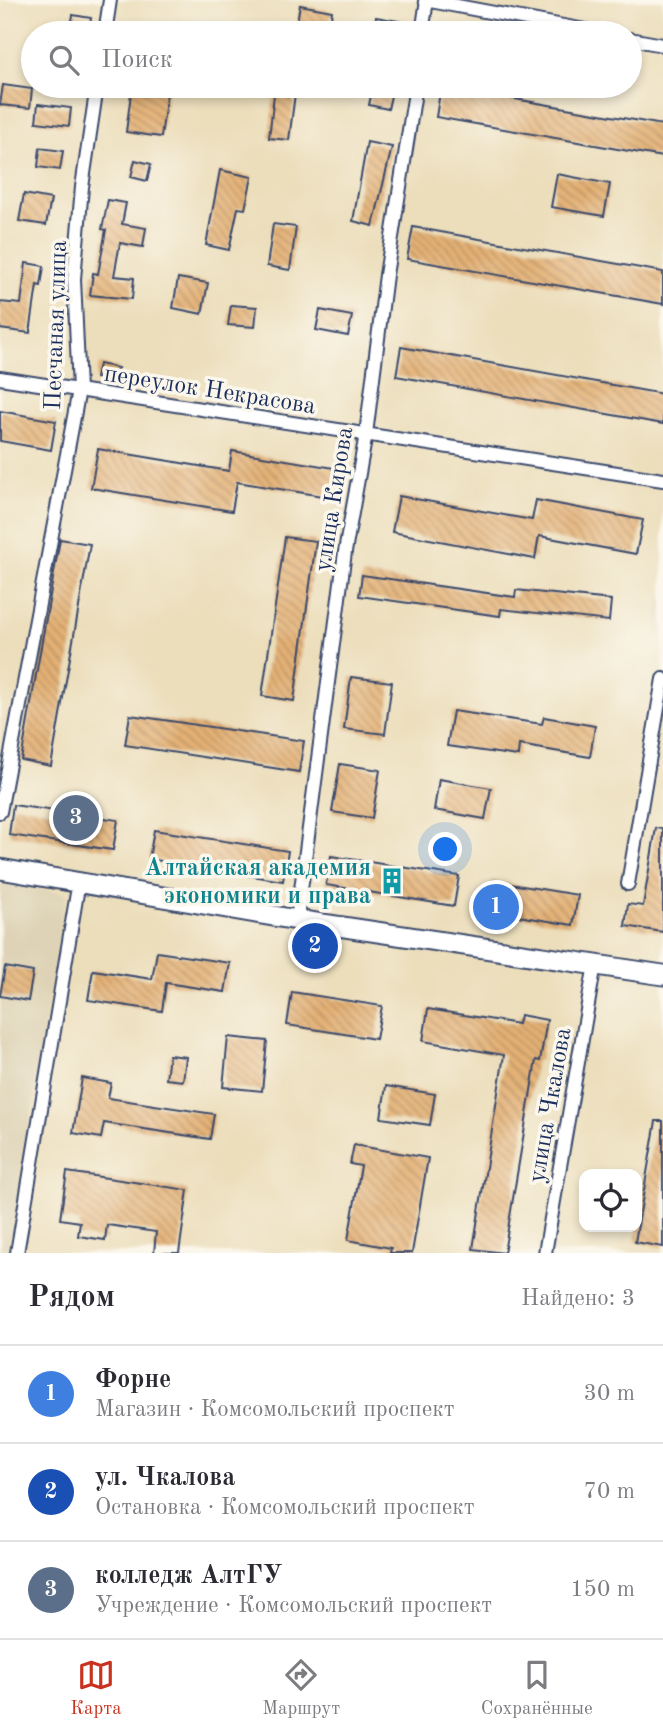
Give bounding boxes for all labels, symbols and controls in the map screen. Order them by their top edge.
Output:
search box [21,21,642,98]
icon: search [45,41,83,79]
text: Поиск [101,47,173,73]
street label: Песчаная улица [42,240,72,410]
street label: переулок Некрасова [102,362,317,420]
street label: улица Кирова [312,425,358,573]
pin: 3 [53,792,99,844]
your location [428,832,462,866]
place label: Алтайская академия экономики и права [145,857,371,909]
building icon: Алтайская академия экономики и права [377,866,407,896]
pin: 1 [473,881,519,933]
pin: 2 [292,920,338,972]
street label: улица Чкалова [526,1026,576,1185]
map controls [579,1169,642,1232]
button: locate [579,1169,642,1232]
text: Рядом [28,1283,115,1313]
text: Найдено: 3 [521,1287,635,1310]
text: Форне [95,1367,171,1393]
text: 1 [44,1382,58,1405]
text: 30 m [584,1382,635,1405]
text: Магазин · Комсомольский проспект [95,1398,455,1421]
text: ул. Чкалова [95,1465,236,1491]
text: 2 [44,1480,58,1503]
text: 70 m [584,1480,635,1503]
text: Остановка · Комсомольский проспект [95,1496,475,1519]
text: колледж АлтГУ [95,1563,283,1589]
text: 3 [44,1578,58,1601]
text: 150 m [570,1578,635,1601]
text: Учреждение · Комсомольский проспект [95,1594,492,1617]
tab: Карта [70,1656,122,1721]
tab: Маршрут [262,1656,340,1721]
tab: Сохранённые [481,1656,593,1721]

